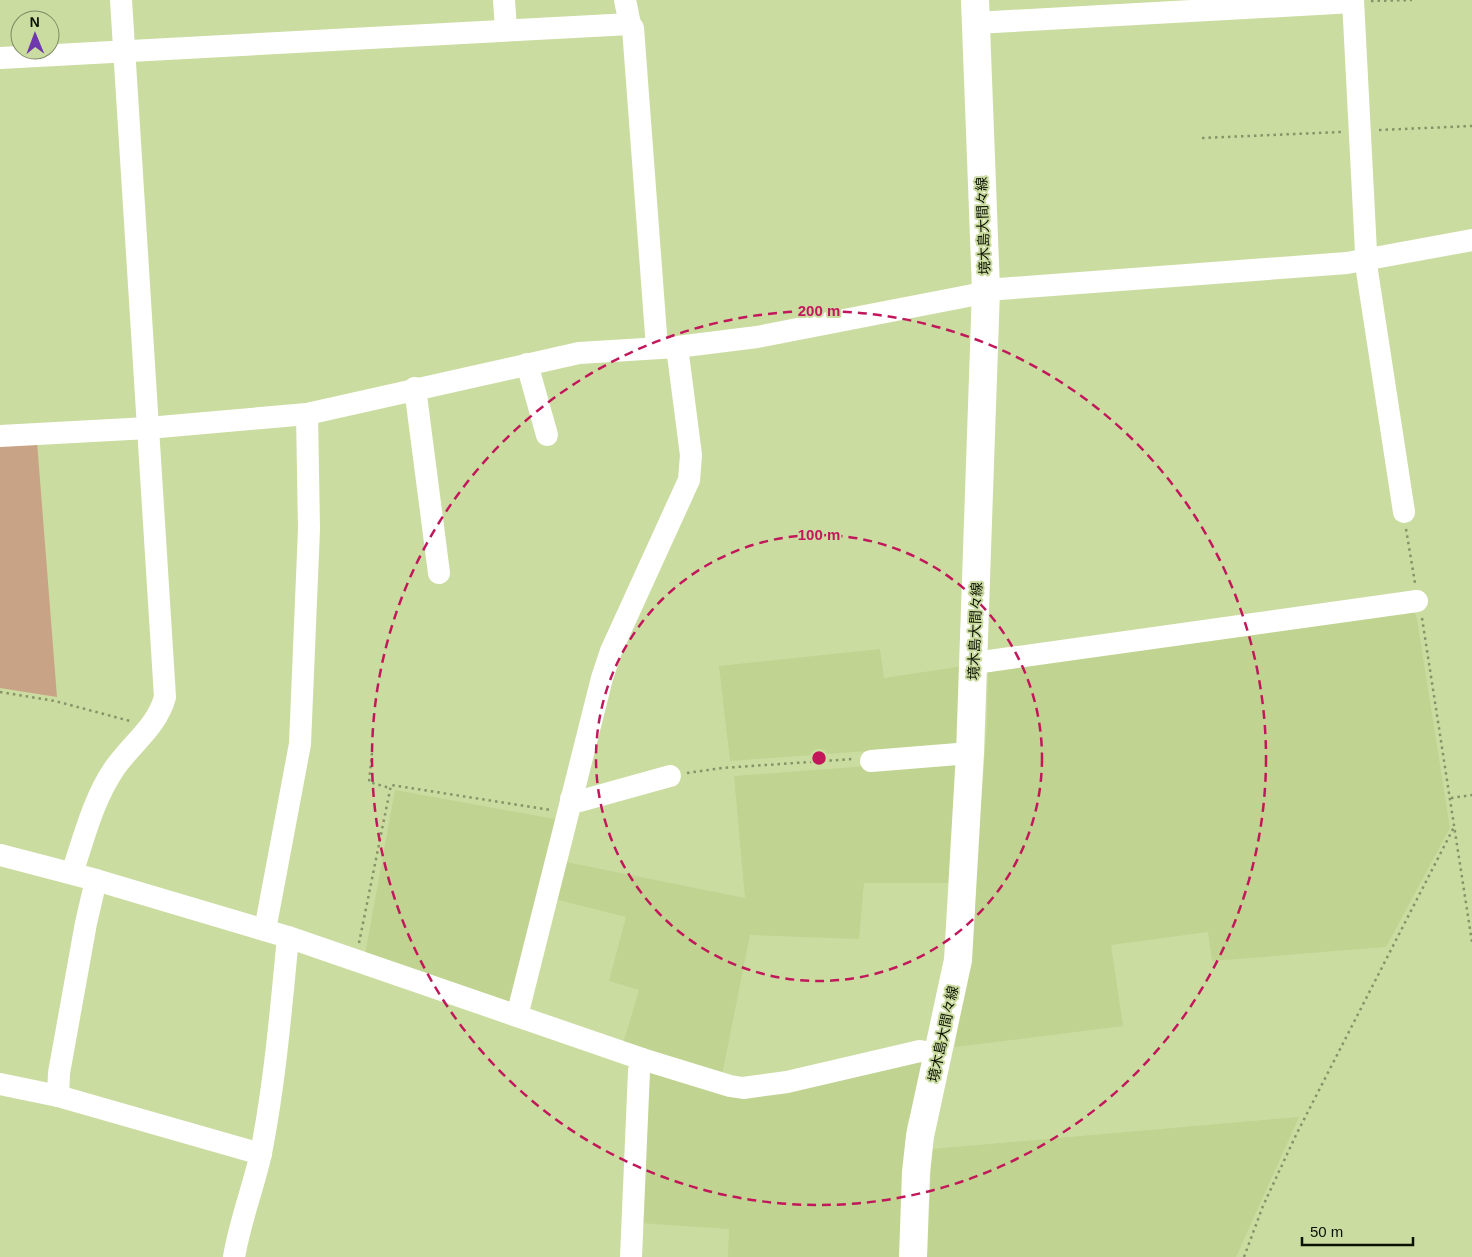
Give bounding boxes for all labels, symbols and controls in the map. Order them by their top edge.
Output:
north arrow [10,10,60,60]
text: N [30,14,40,30]
street label: 境木島大間々線 [973,177,993,275]
text: 200 m [798,302,840,319]
text: 100 m [798,526,840,543]
street label: 境木島大間々線 [965,582,985,680]
centre of rings [810,749,828,767]
street label: 境木島大間々線 [925,984,961,1084]
scale bar [1302,1214,1413,1246]
text: 50 m [1310,1223,1343,1240]

